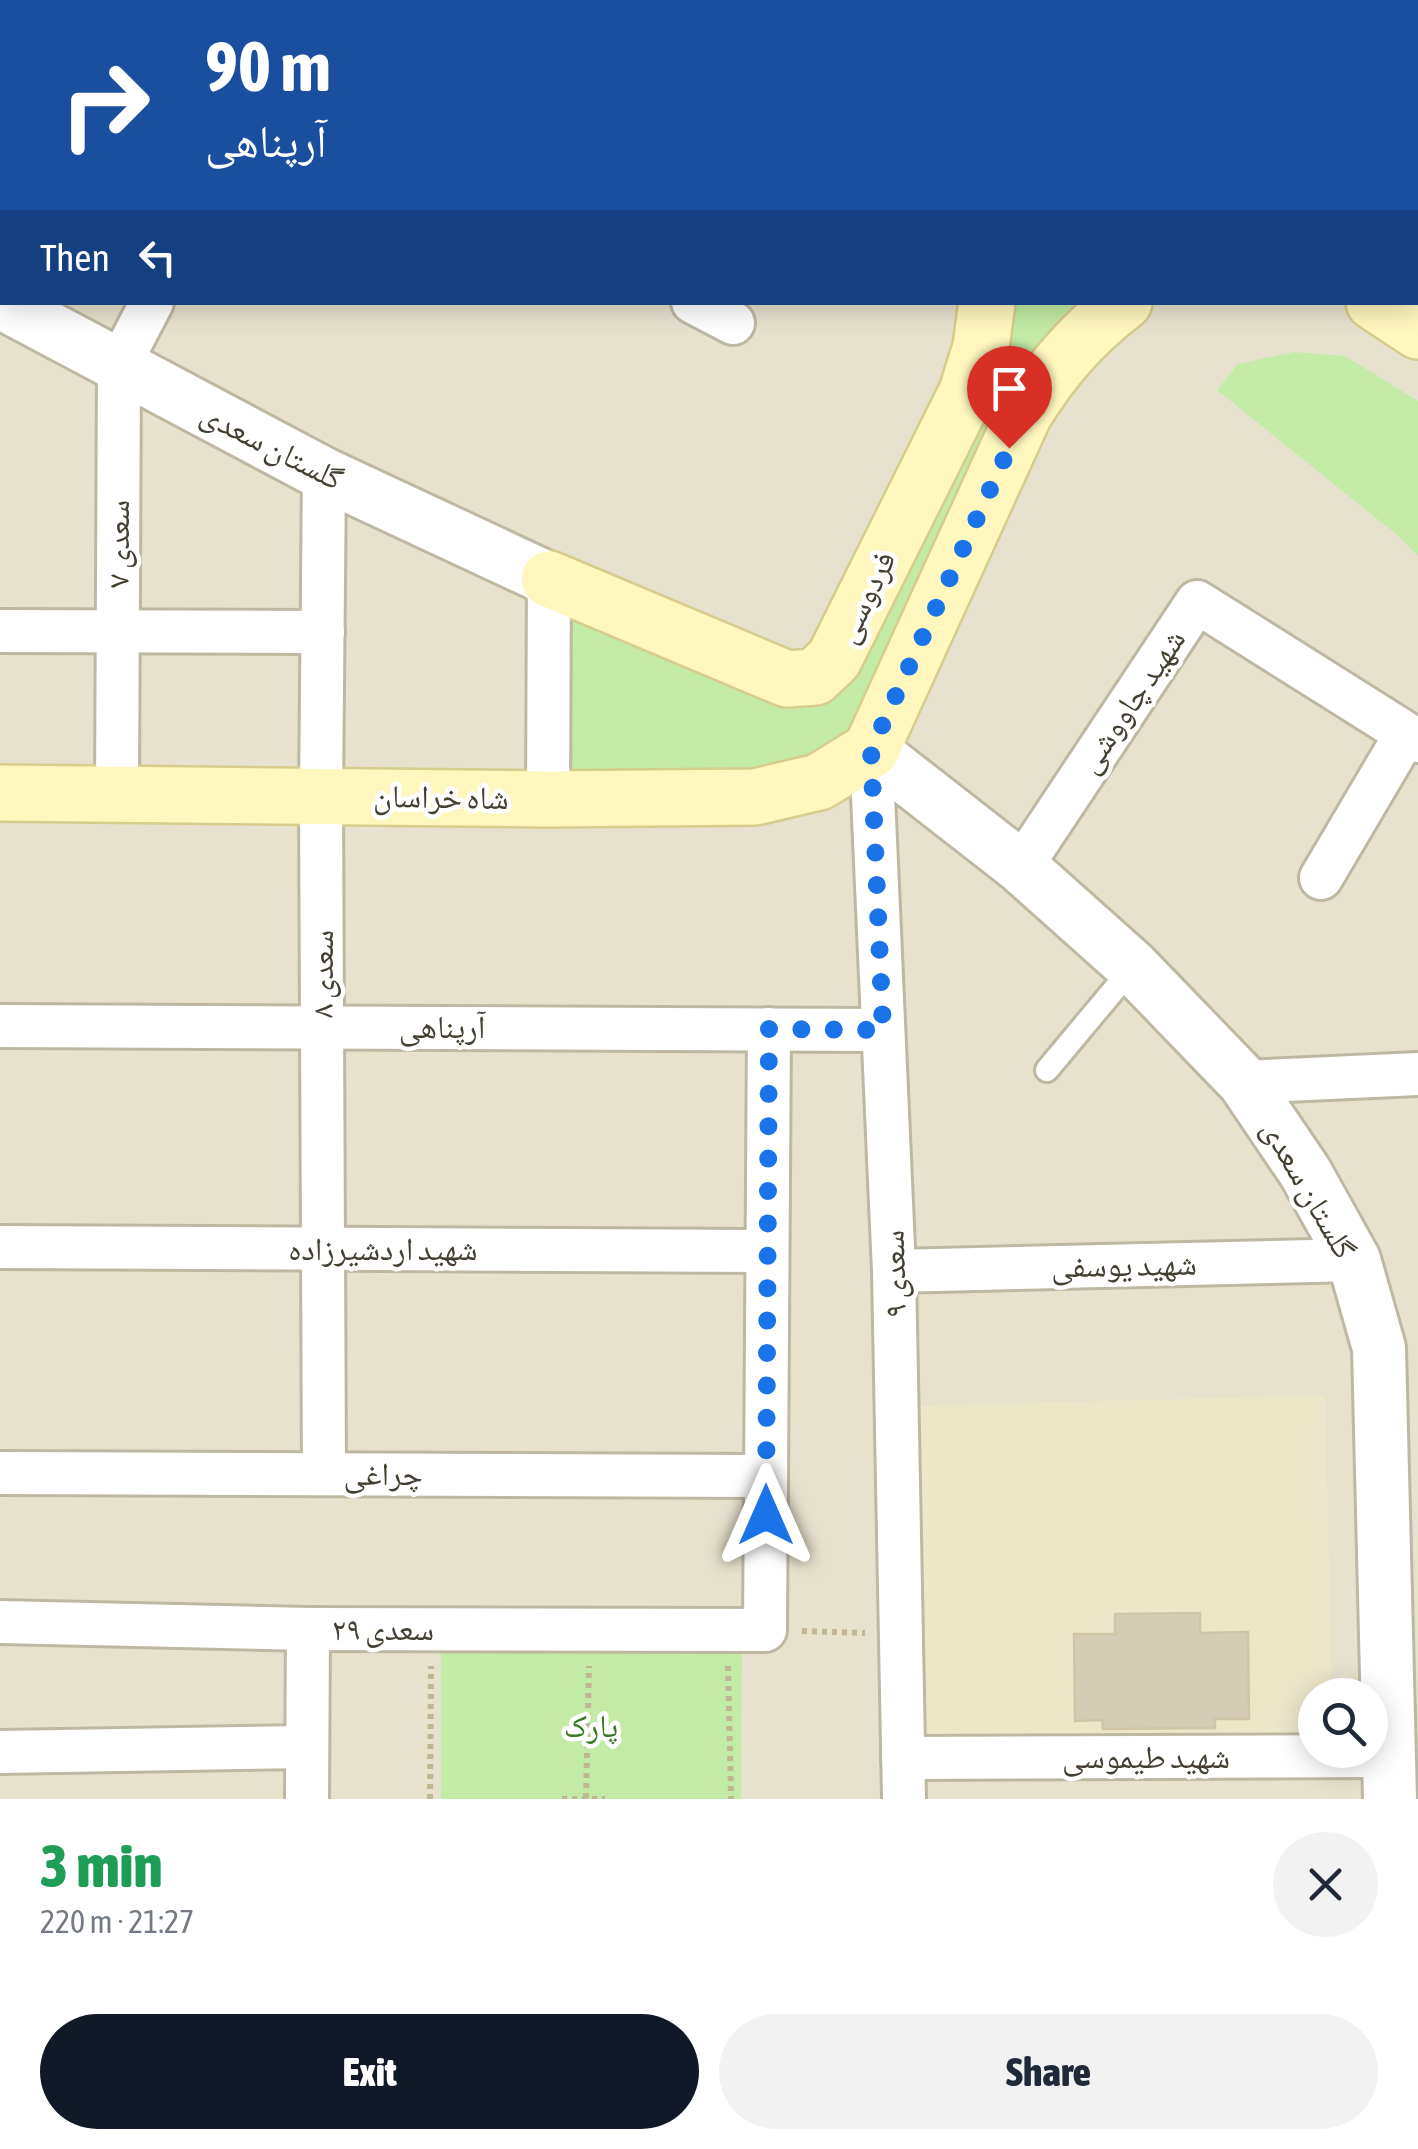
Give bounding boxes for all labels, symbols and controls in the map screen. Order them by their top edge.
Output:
text: 90 m [205,26,331,106]
icon: right [40,40,170,170]
text: آرپناهی [205,115,327,167]
icon: left [130,230,185,285]
text: Then [40,236,110,279]
pin [967,346,1052,449]
icon: arrive [982,361,1037,416]
street label: گلستان سعدی [195,394,349,498]
street label: سعدی ۷ [99,500,137,588]
street label: فردوسی [827,545,904,650]
street label: شهید چاووشی [1069,622,1194,781]
street label: شاه خراسان [373,777,509,817]
street label: سعدی ۸ [303,930,341,1018]
street label: آرپناهی [399,1008,486,1047]
street label: گلستان سعدی [1254,1113,1364,1265]
street label: سعدی ۹ [873,1229,915,1319]
street label: شهید اردشیرزاده [288,1230,478,1267]
street label: شهید یوسفی [1051,1245,1197,1286]
street label: چراغی [343,1455,423,1494]
position arrow [714,1463,818,1567]
street label: سعدی ۲۹ [332,1610,434,1648]
map controls [1298,1678,1388,1768]
button: search [1298,1678,1388,1768]
park label: پارک [564,1707,618,1745]
street label: شهید طیموسی [1062,1738,1230,1777]
text: 3 min [40,1831,163,1900]
button: close [1273,1832,1378,1937]
text: 220 m · 21:27 [40,1903,194,1940]
button: Exit [40,2014,699,2129]
button: Share [719,2014,1378,2129]

